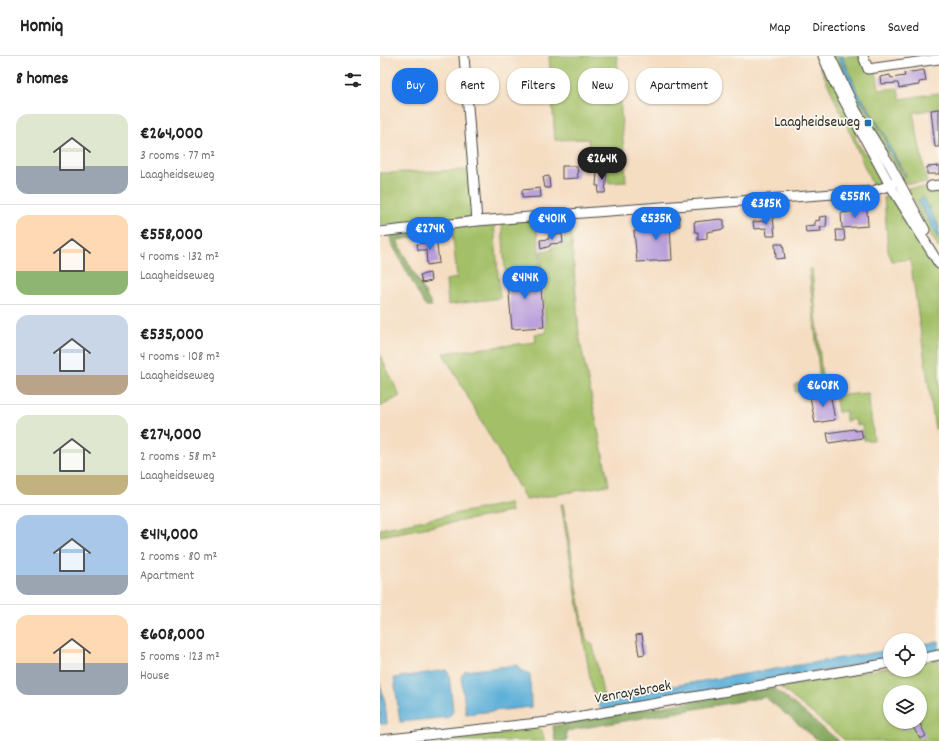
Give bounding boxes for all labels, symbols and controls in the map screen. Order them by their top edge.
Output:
text: Homiq [20,14,63,41]
text: Map [769,18,791,38]
text: Directions [813,18,866,38]
text: Saved [888,18,919,38]
text: 8 homes [16,68,68,92]
chip: Buy [392,68,438,104]
chip: Rent [446,68,499,104]
chip: Filters [507,68,570,104]
chip: New [578,68,628,104]
chip: Apartment [636,68,722,104]
icon: filters [342,69,364,91]
place label: Laagheidseweg [774,112,860,134]
marker: Laagheidseweg [863,118,873,128]
text: €264,000 [140,123,203,147]
icon: home [48,130,96,178]
text: 3 rooms · 77 m² [140,147,215,166]
pin: €264K [574,147,630,181]
text: €264K [587,150,617,169]
text: Laagheidseweg [140,166,214,185]
pin: €558K [827,185,883,219]
text: €558K [840,188,870,207]
pin: €385K [738,192,794,226]
text: €385K [751,195,781,214]
pin: €401K [524,207,580,241]
pin: €535K [628,207,684,241]
text: €401K [538,210,566,229]
text: €535K [640,210,672,229]
pin: €274K [402,217,458,251]
text: €274K [415,220,445,239]
text: €558,000 [140,224,203,248]
icon: home [48,231,96,279]
text: 4 rooms · 132 m² [140,248,219,267]
pin: €414K [497,266,553,300]
text: Laagheidseweg [140,267,214,286]
text: €414K [512,269,538,288]
text: €535,000 [140,324,204,348]
icon: home [48,331,96,379]
text: 4 rooms · 108 m² [140,348,220,367]
text: Laagheidseweg [140,367,214,386]
pin: €608K [795,374,851,408]
text: €608K [807,377,839,396]
text: €274,000 [140,424,202,448]
icon: home [48,431,96,479]
text: 2 rooms · 58 m² [140,448,216,467]
text: Laagheidseweg [140,467,214,486]
text: €414,000 [140,524,198,548]
icon: home [48,531,96,579]
text: 2 rooms · 80 m² [140,548,217,567]
text: Apartment [140,567,194,586]
text: €608,000 [140,624,205,648]
icon: home [48,631,96,679]
map controls [883,633,927,729]
button: locate [883,633,927,677]
text: 5 rooms · 123 m² [140,648,220,667]
text: House [140,667,169,686]
street label: Venraysbroek [593,675,673,711]
button: layers [883,685,927,729]

